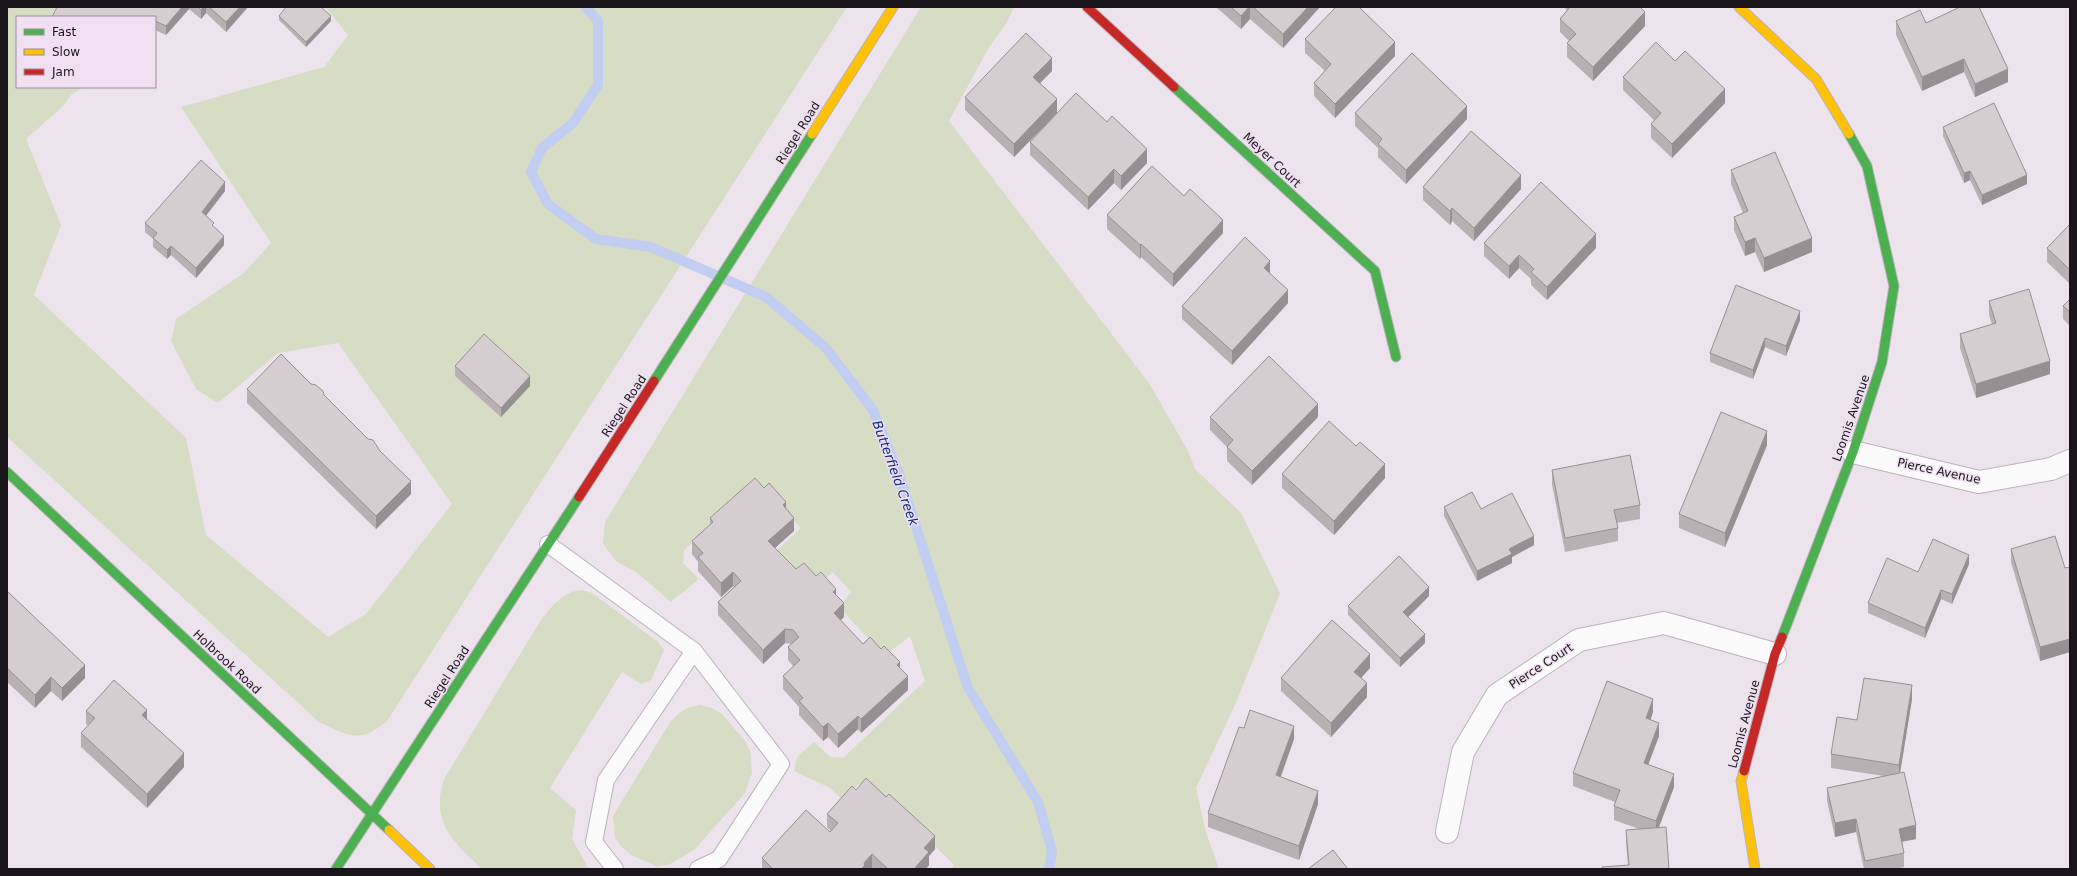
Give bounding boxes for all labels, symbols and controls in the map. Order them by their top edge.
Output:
legend [16,16,156,88]
text: Fast [52,25,76,39]
text: Slow [52,45,80,59]
text: Jam [51,65,75,79]
street label: Riegel Road [773,99,823,167]
street label: Meyer Court [1240,130,1304,191]
street label: Riegel Road [599,372,649,440]
street label: Loomis Avenue [1830,373,1872,463]
water label: Butterfield Creek [869,418,922,528]
street label: Pierce Avenue [1896,455,1982,487]
street label: Holbrook Road [190,627,264,697]
street label: Pierce Court [1507,640,1576,692]
street label: Riegel Road [422,643,472,711]
street label: Loomis Avenue [1725,678,1763,770]

